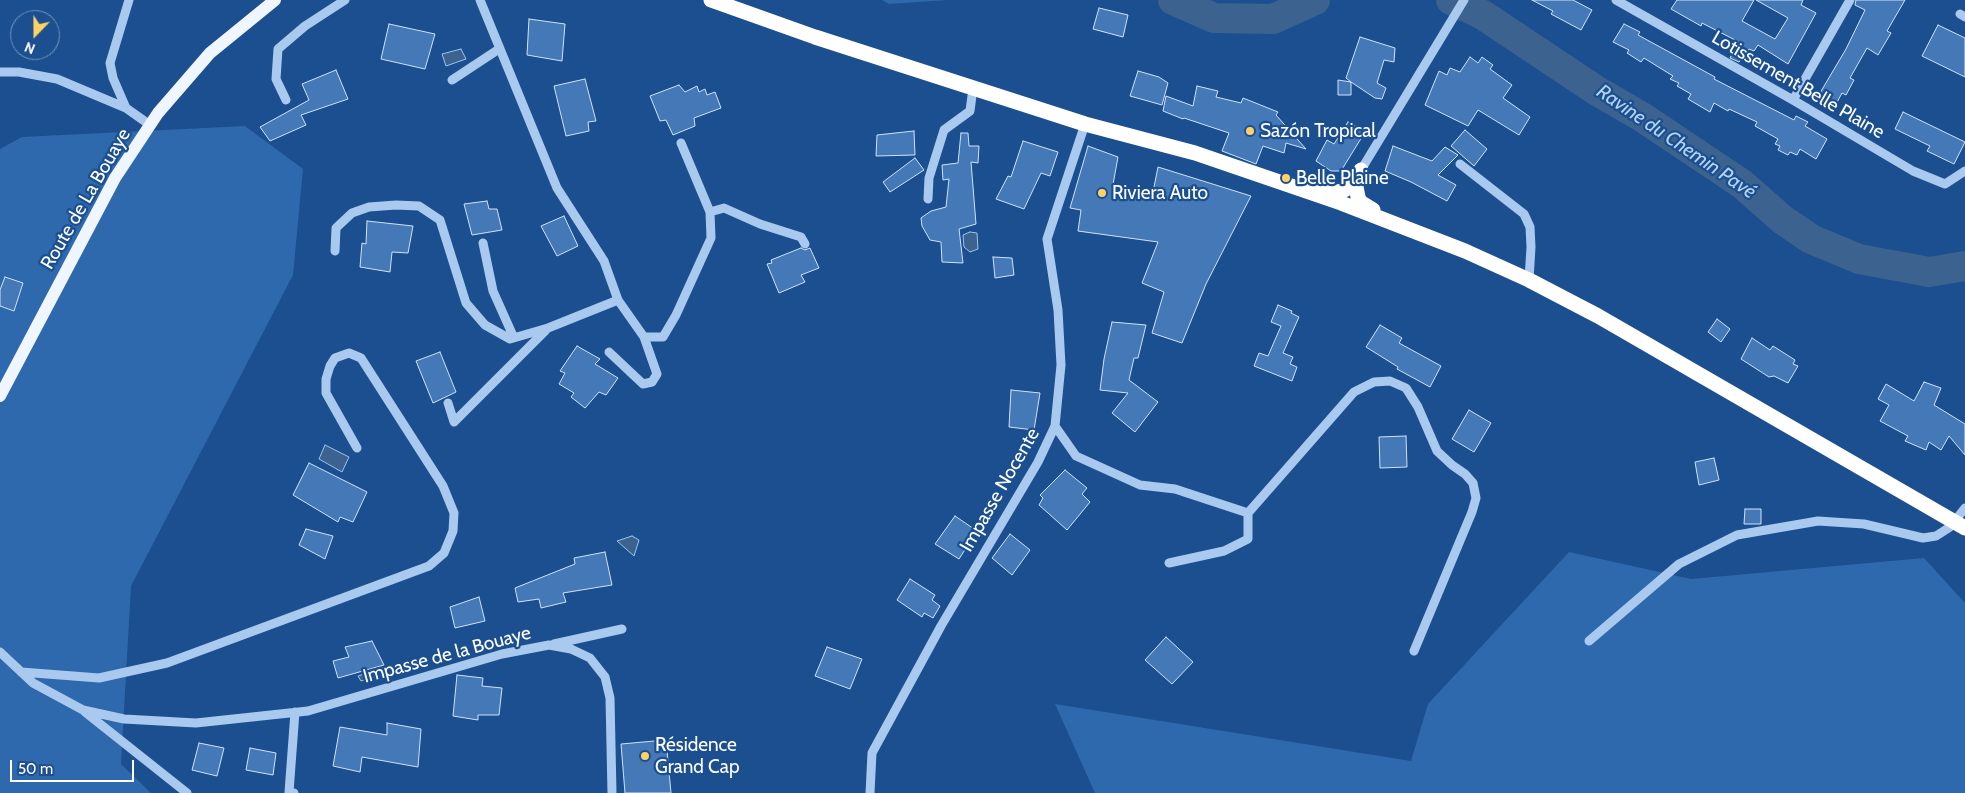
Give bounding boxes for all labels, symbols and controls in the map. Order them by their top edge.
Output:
north arrow [10,10,60,60]
street label: Lotissement Belle Plaine [1708,26,1888,144]
text: N [22,38,38,58]
water label: Ravine du Chemin Pavé [1592,80,1760,204]
place label: Sazón Tropical [1260,120,1376,142]
street label: Route de La Bouaye [36,124,136,274]
marker: Sazón Tropical [1244,125,1256,137]
place label: Belle Plaine [1296,167,1389,189]
marker: Belle Plaine [1280,172,1292,184]
place label: Riviera Auto [1112,182,1208,204]
marker: Riviera Auto [1096,187,1108,199]
street label: Impasse Nocente [955,424,1045,556]
street label: Impasse de la Bouaye [361,622,533,688]
place label: Résidence Grand Cap [655,734,739,778]
scale bar [12,750,136,782]
marker: Résidence Grand Cap [639,750,651,762]
text: 50 m [18,760,53,778]

